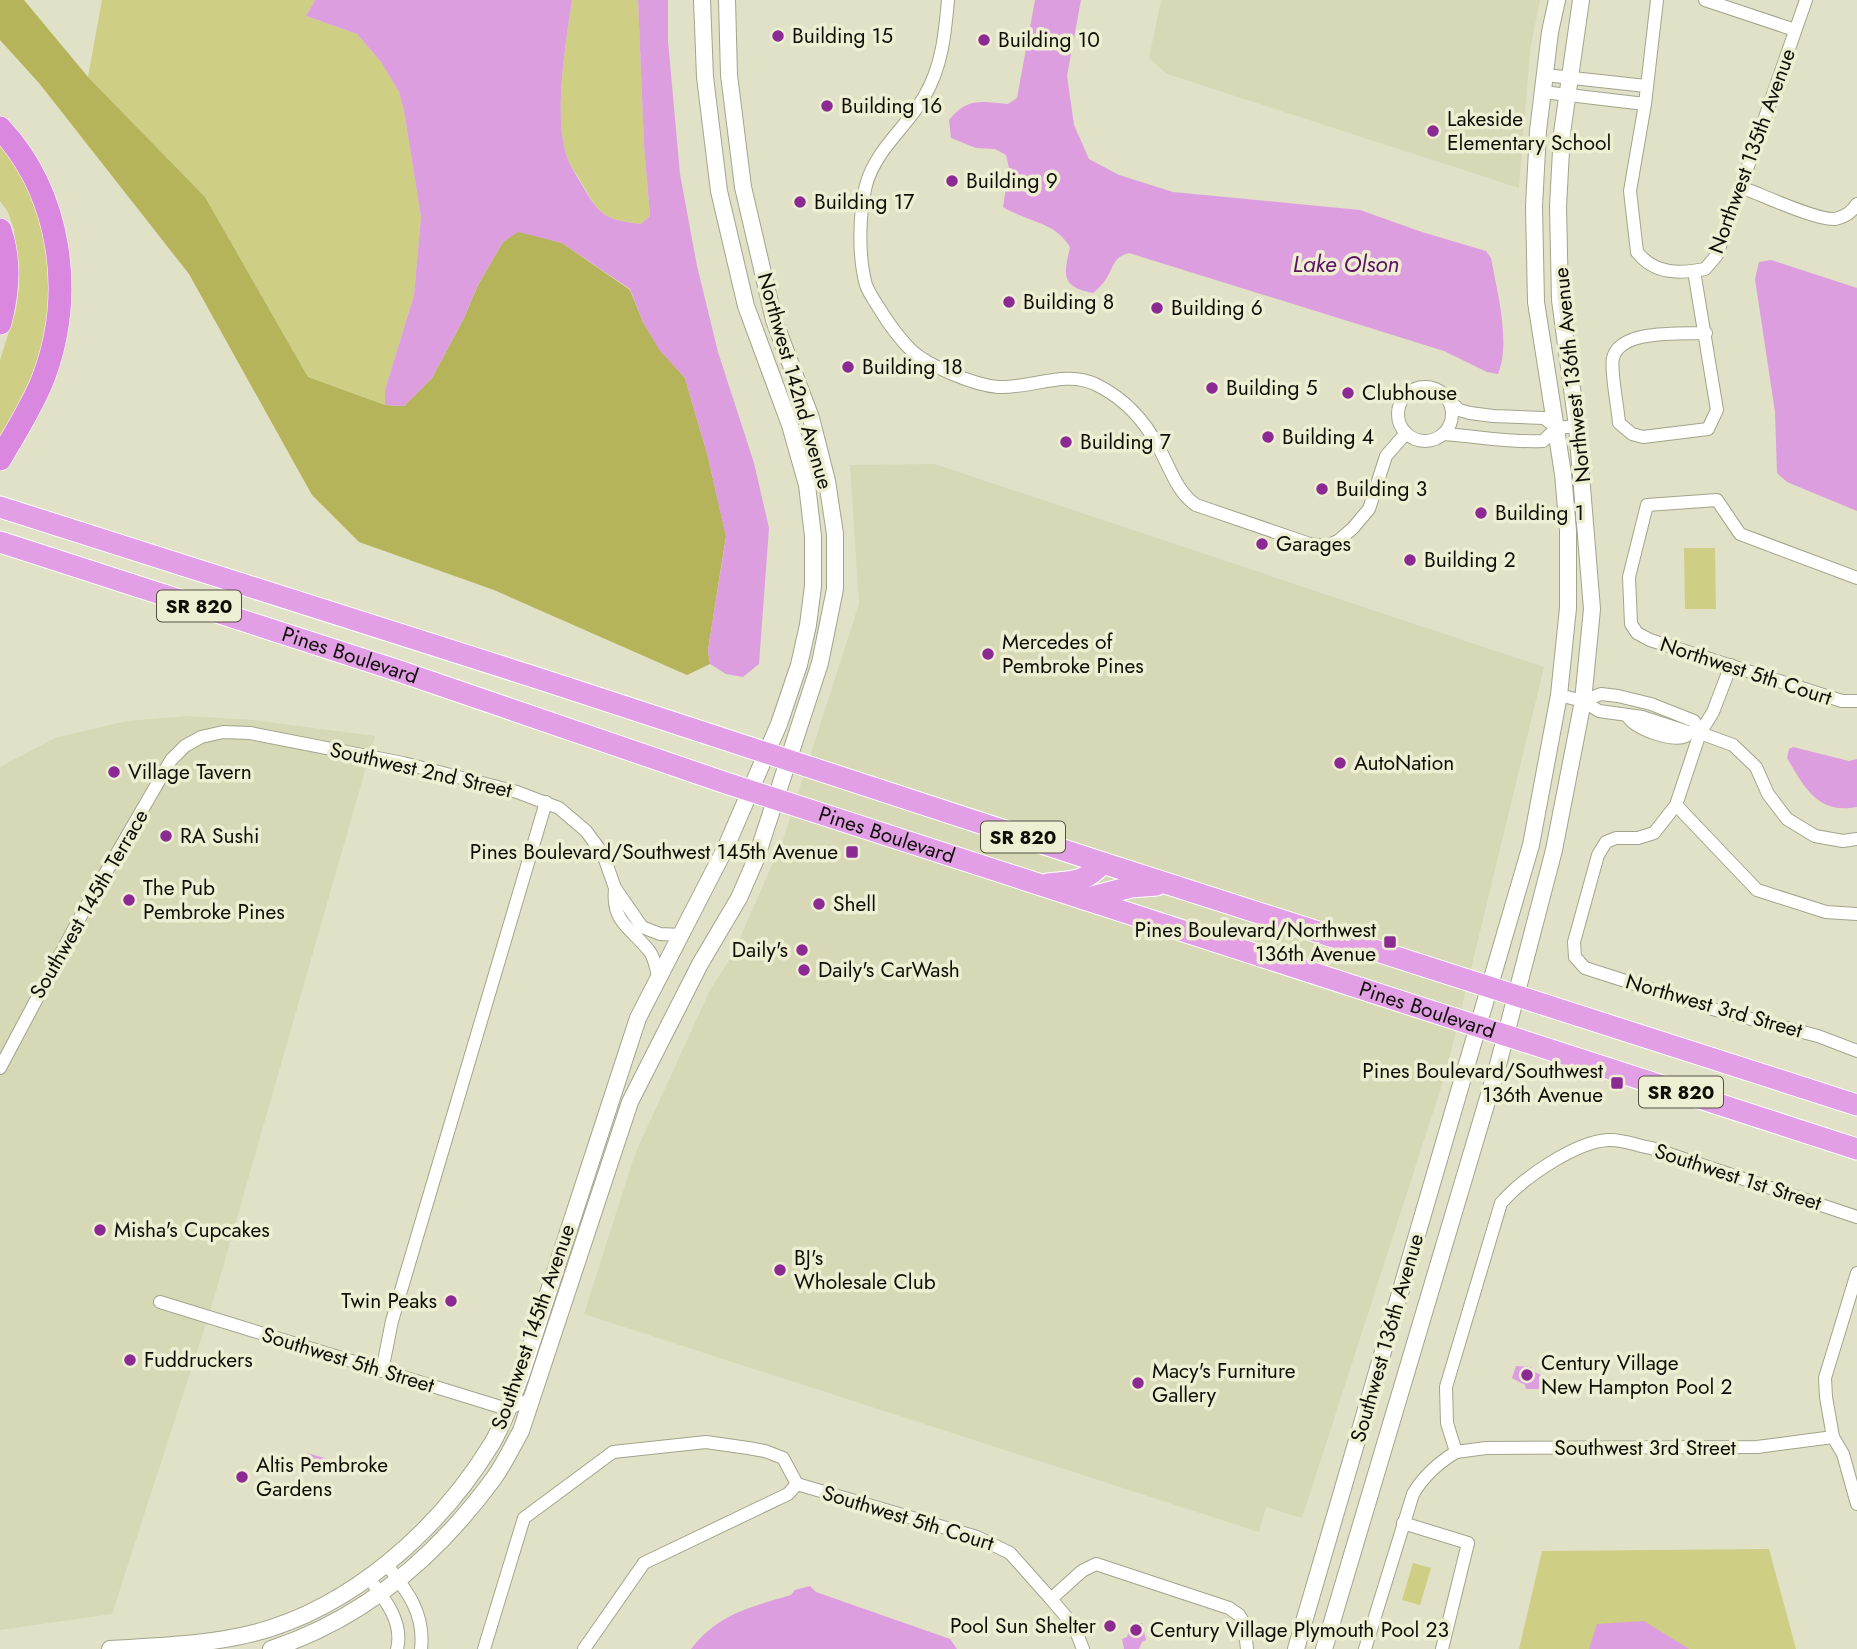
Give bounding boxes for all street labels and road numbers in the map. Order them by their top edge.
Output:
street label: Northwest 135th Avenue [1701,44,1803,258]
street label: Northwest 136th Avenue [1546,266,1598,484]
street label: Northwest 142nd Avenue [750,269,840,493]
road number: SR 820 [157,590,241,622]
street label: Pines Boulevard [278,619,422,692]
street label: Northwest 5th Court [1656,629,1836,713]
street label: Southwest 2nd Street [327,734,515,806]
street label: Pines Boulevard [815,799,959,871]
street label: Southwest 145th Terrace [22,804,156,1004]
road number: SR 820 [981,822,1065,852]
street label: Northwest 3rd Street [1622,966,1806,1046]
street label: Pines Boulevard [1355,974,1499,1046]
road number: SR 820 [1639,1076,1723,1108]
street label: Southwest 1st Street [1651,1136,1825,1218]
street label: Southwest 145th Avenue [484,1220,582,1434]
street label: Southwest 136th Avenue [1343,1230,1431,1446]
street label: Southwest 5th Street [258,1320,438,1400]
street label: Southwest 3rd Street [1554,1433,1736,1463]
street label: Southwest 5th Court [819,1478,997,1558]

